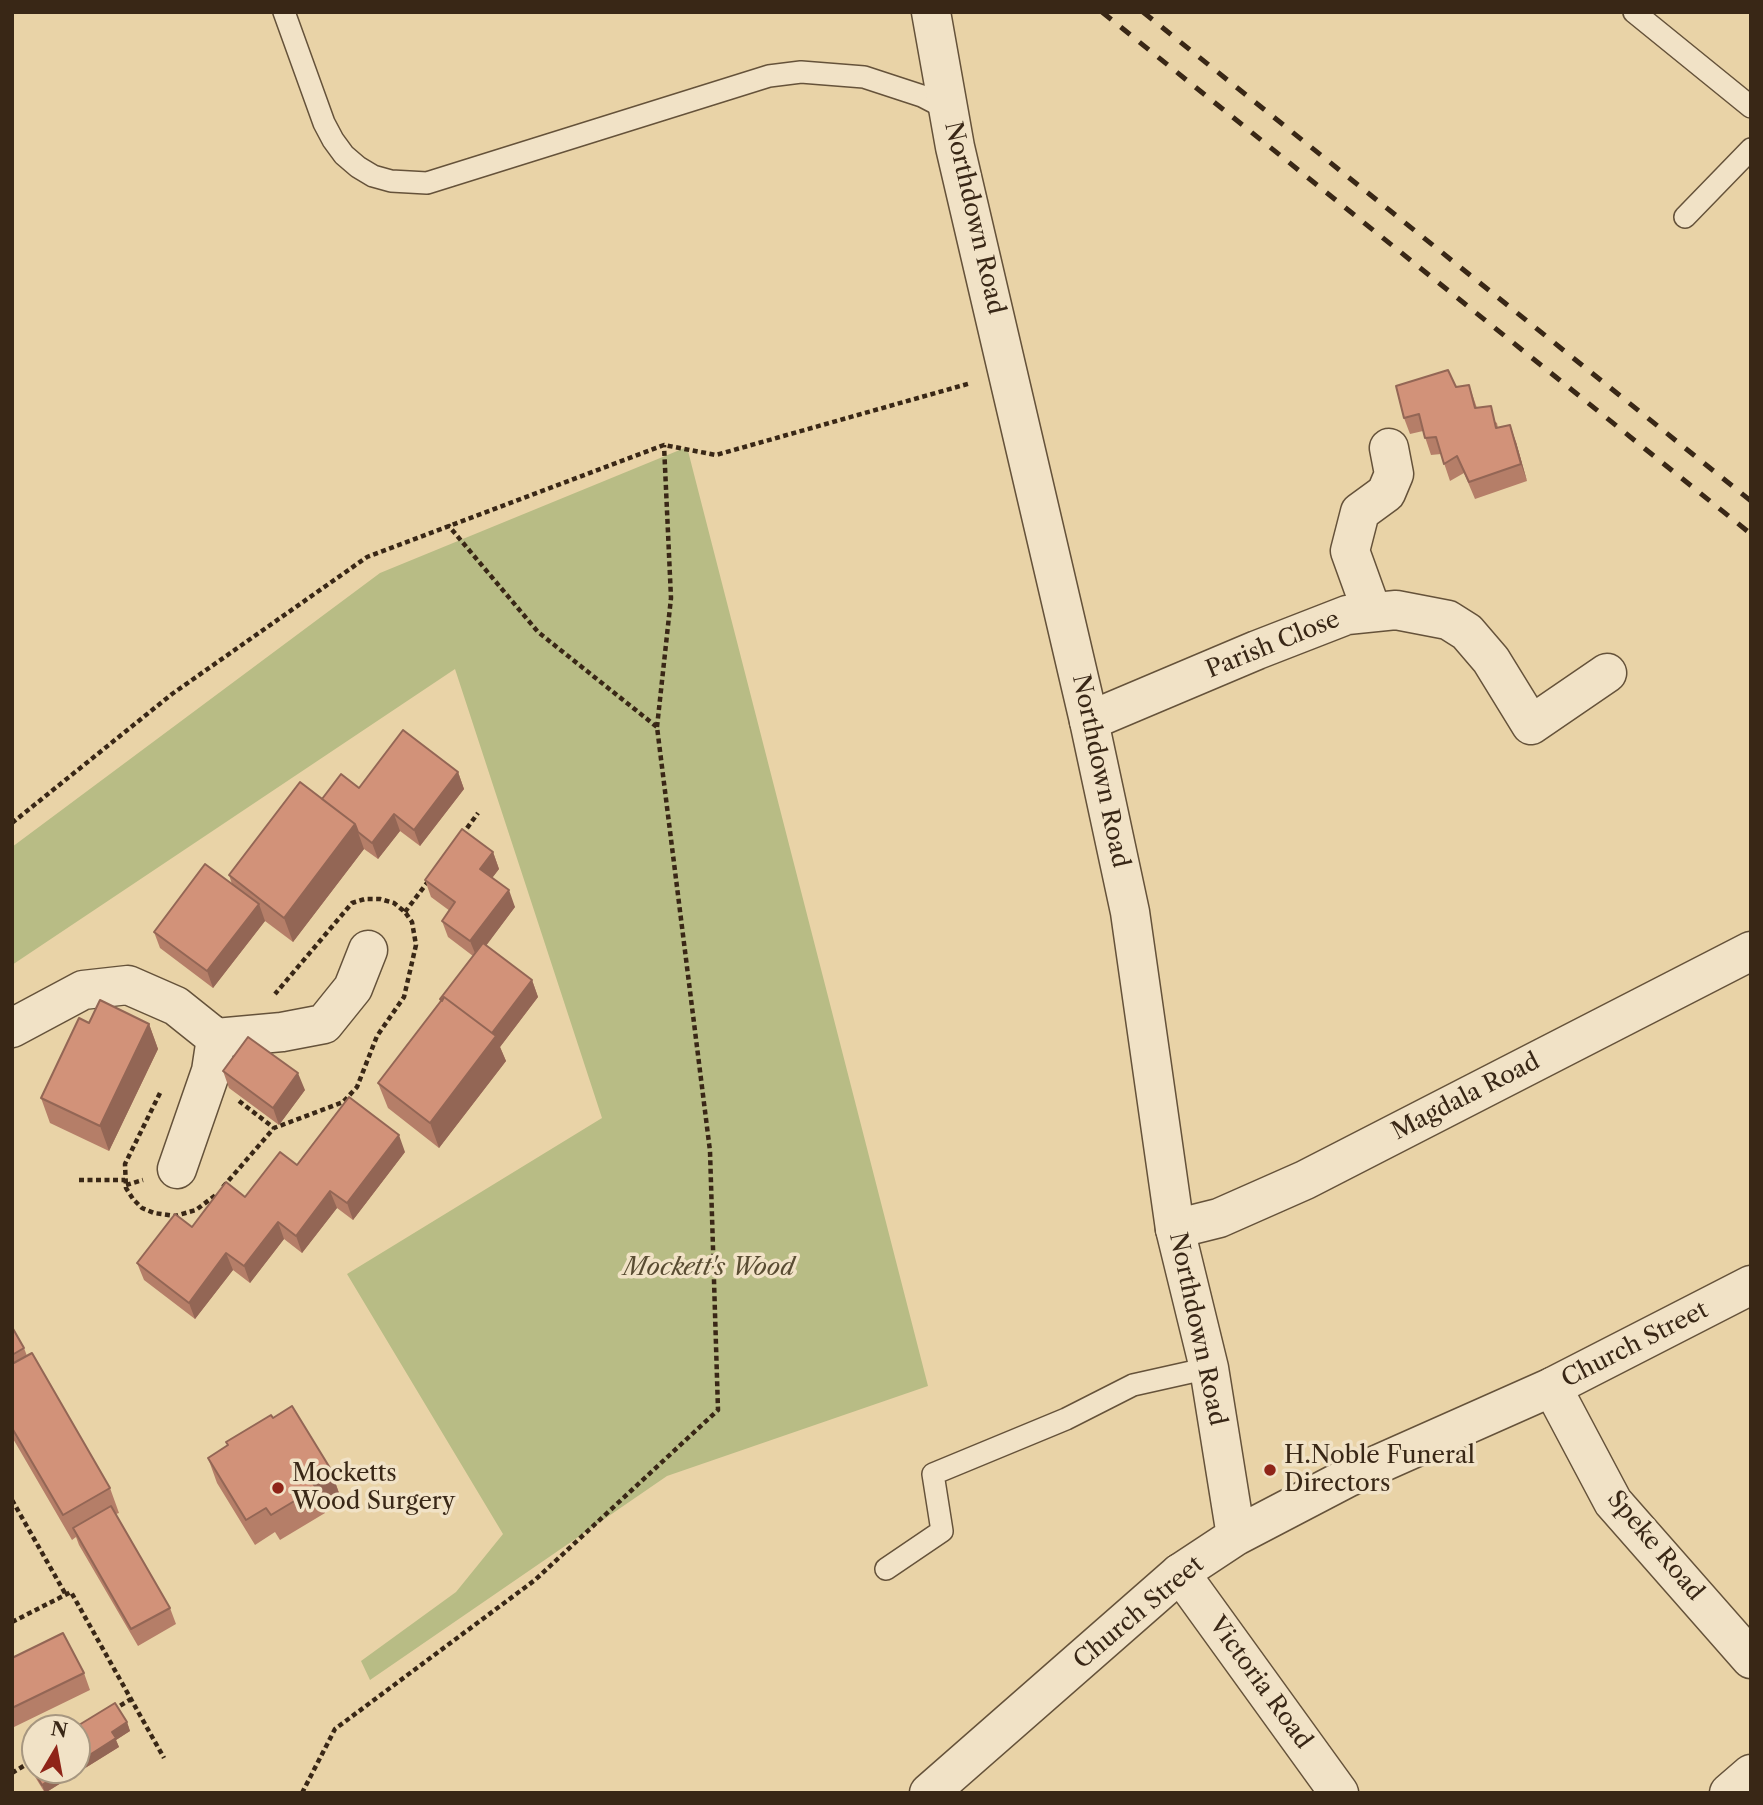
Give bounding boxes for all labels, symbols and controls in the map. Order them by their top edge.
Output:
street label: Northdown Road [938,119,1010,317]
street label: Parish Close [1202,605,1344,685]
street label: Northdown Road [1065,672,1135,870]
street label: Magdala Road [1387,1047,1545,1147]
street label: Northdown Road [1162,1230,1232,1428]
park label: Mockett's Wood [624,1254,794,1282]
street label: Church Street [1557,1296,1713,1394]
place label: H.Noble Funeral Directors [1284,1442,1475,1498]
place label: Mocketts Wood Surgery [292,1460,455,1516]
marker: H.Noble Funeral Directors [1262,1462,1278,1478]
marker: Mocketts Wood Surgery [270,1480,286,1496]
street label: Speke Road [1601,1485,1709,1607]
street label: Church Street [1068,1551,1210,1675]
street label: Victoria Road [1202,1611,1318,1755]
north arrow [21,1714,91,1784]
text: N [49,1717,70,1743]

